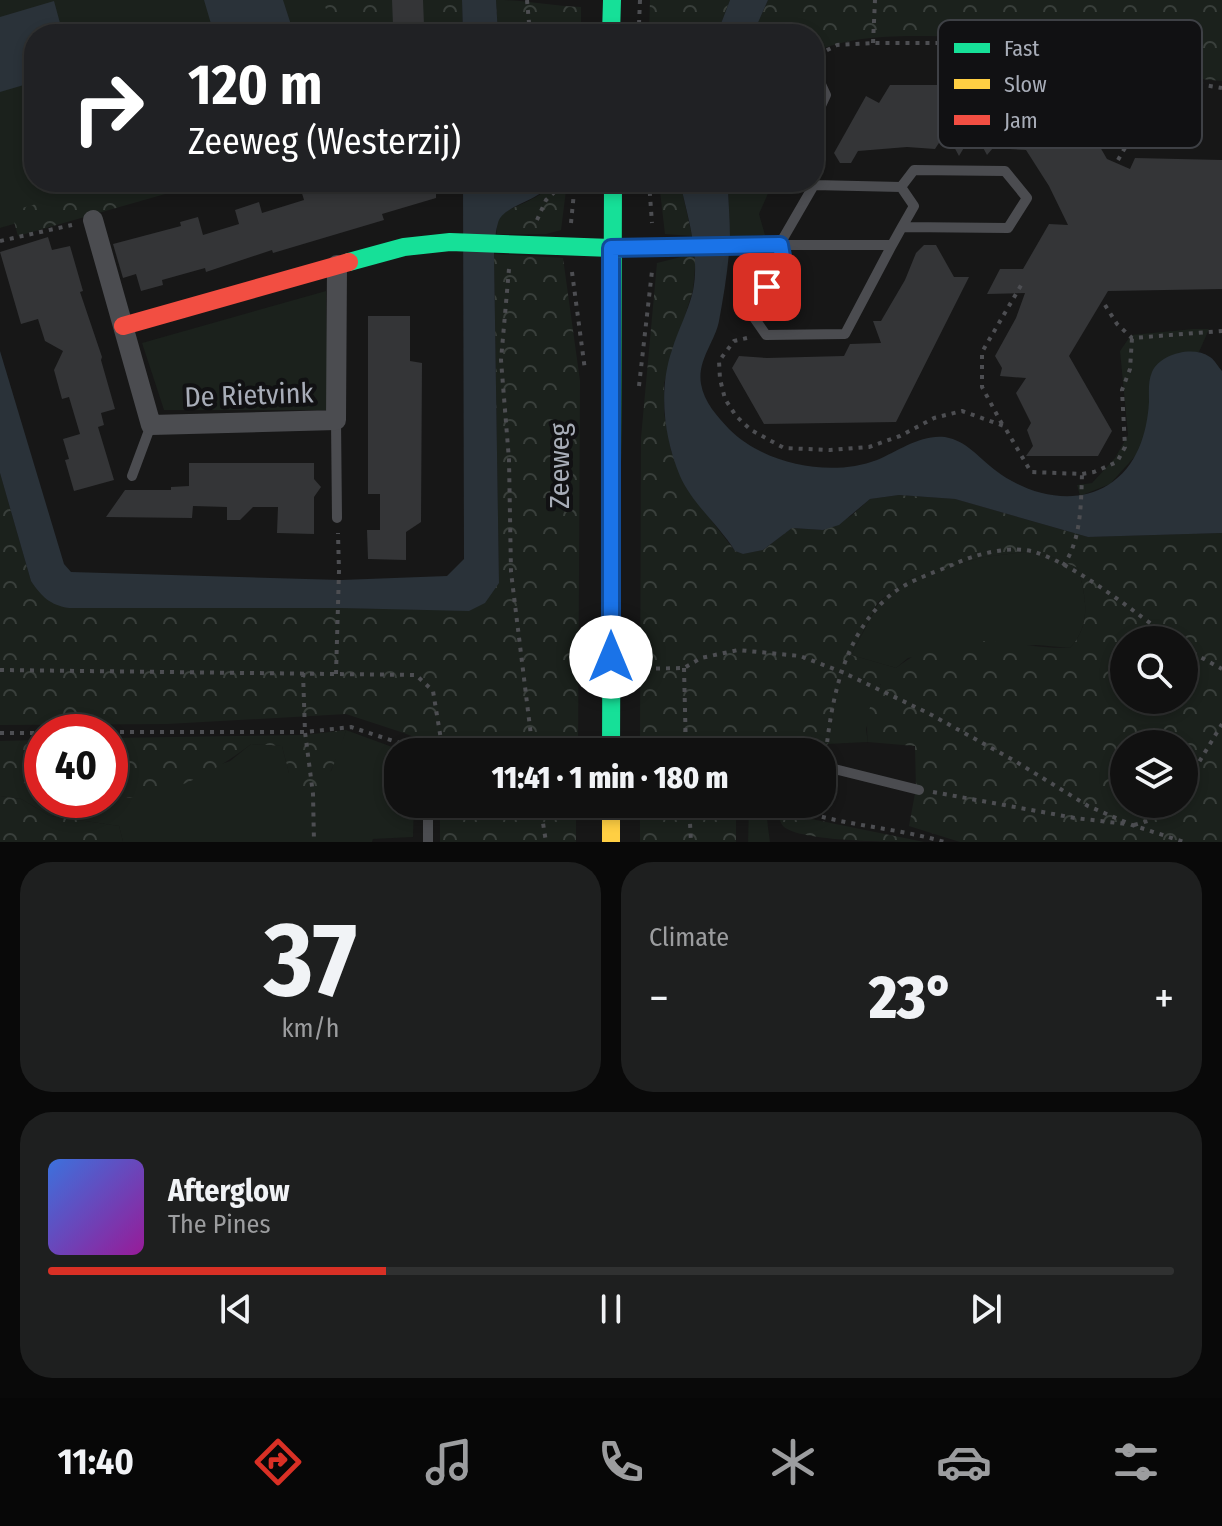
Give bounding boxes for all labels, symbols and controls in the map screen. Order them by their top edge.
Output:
legend [938,20,1202,148]
text: Fast [1004,35,1040,62]
text: 120 m [188,52,323,119]
icon: right [56,56,160,160]
text: Slow [1004,71,1047,98]
text: Jam [1004,107,1038,134]
text: Zeeweg (Westerzij) [188,120,461,164]
pin [733,253,801,321]
icon: arrive [745,265,789,309]
street label: De Rietvink [184,376,315,414]
street label: Zeeweg [543,422,576,509]
position arrow [569,615,653,699]
map controls [1110,626,1198,818]
button: search [1110,626,1198,714]
speed limit sign: 40 [24,714,128,818]
button: layers [1110,730,1198,818]
text: 11:41 · 1 min · 180 m [492,760,728,796]
text: 37 [264,898,357,1023]
text: Climate [649,922,729,953]
text: 23° [869,962,954,1034]
text: − [649,972,669,1025]
text: + [1154,972,1174,1025]
text: km/h [282,1013,339,1044]
text: Afterglow [168,1173,290,1209]
text: The Pines [168,1209,271,1240]
icon: previous [214,1287,258,1331]
icon: pause [589,1287,633,1331]
icon: next [964,1287,1008,1331]
icon: directions [250,1434,306,1490]
icon: music [421,1434,477,1490]
icon: phone [593,1434,649,1490]
icon: climate [765,1434,821,1490]
icon: car [936,1434,992,1490]
icon: filters [1108,1434,1164,1490]
text: 11:40 [58,1440,134,1484]

